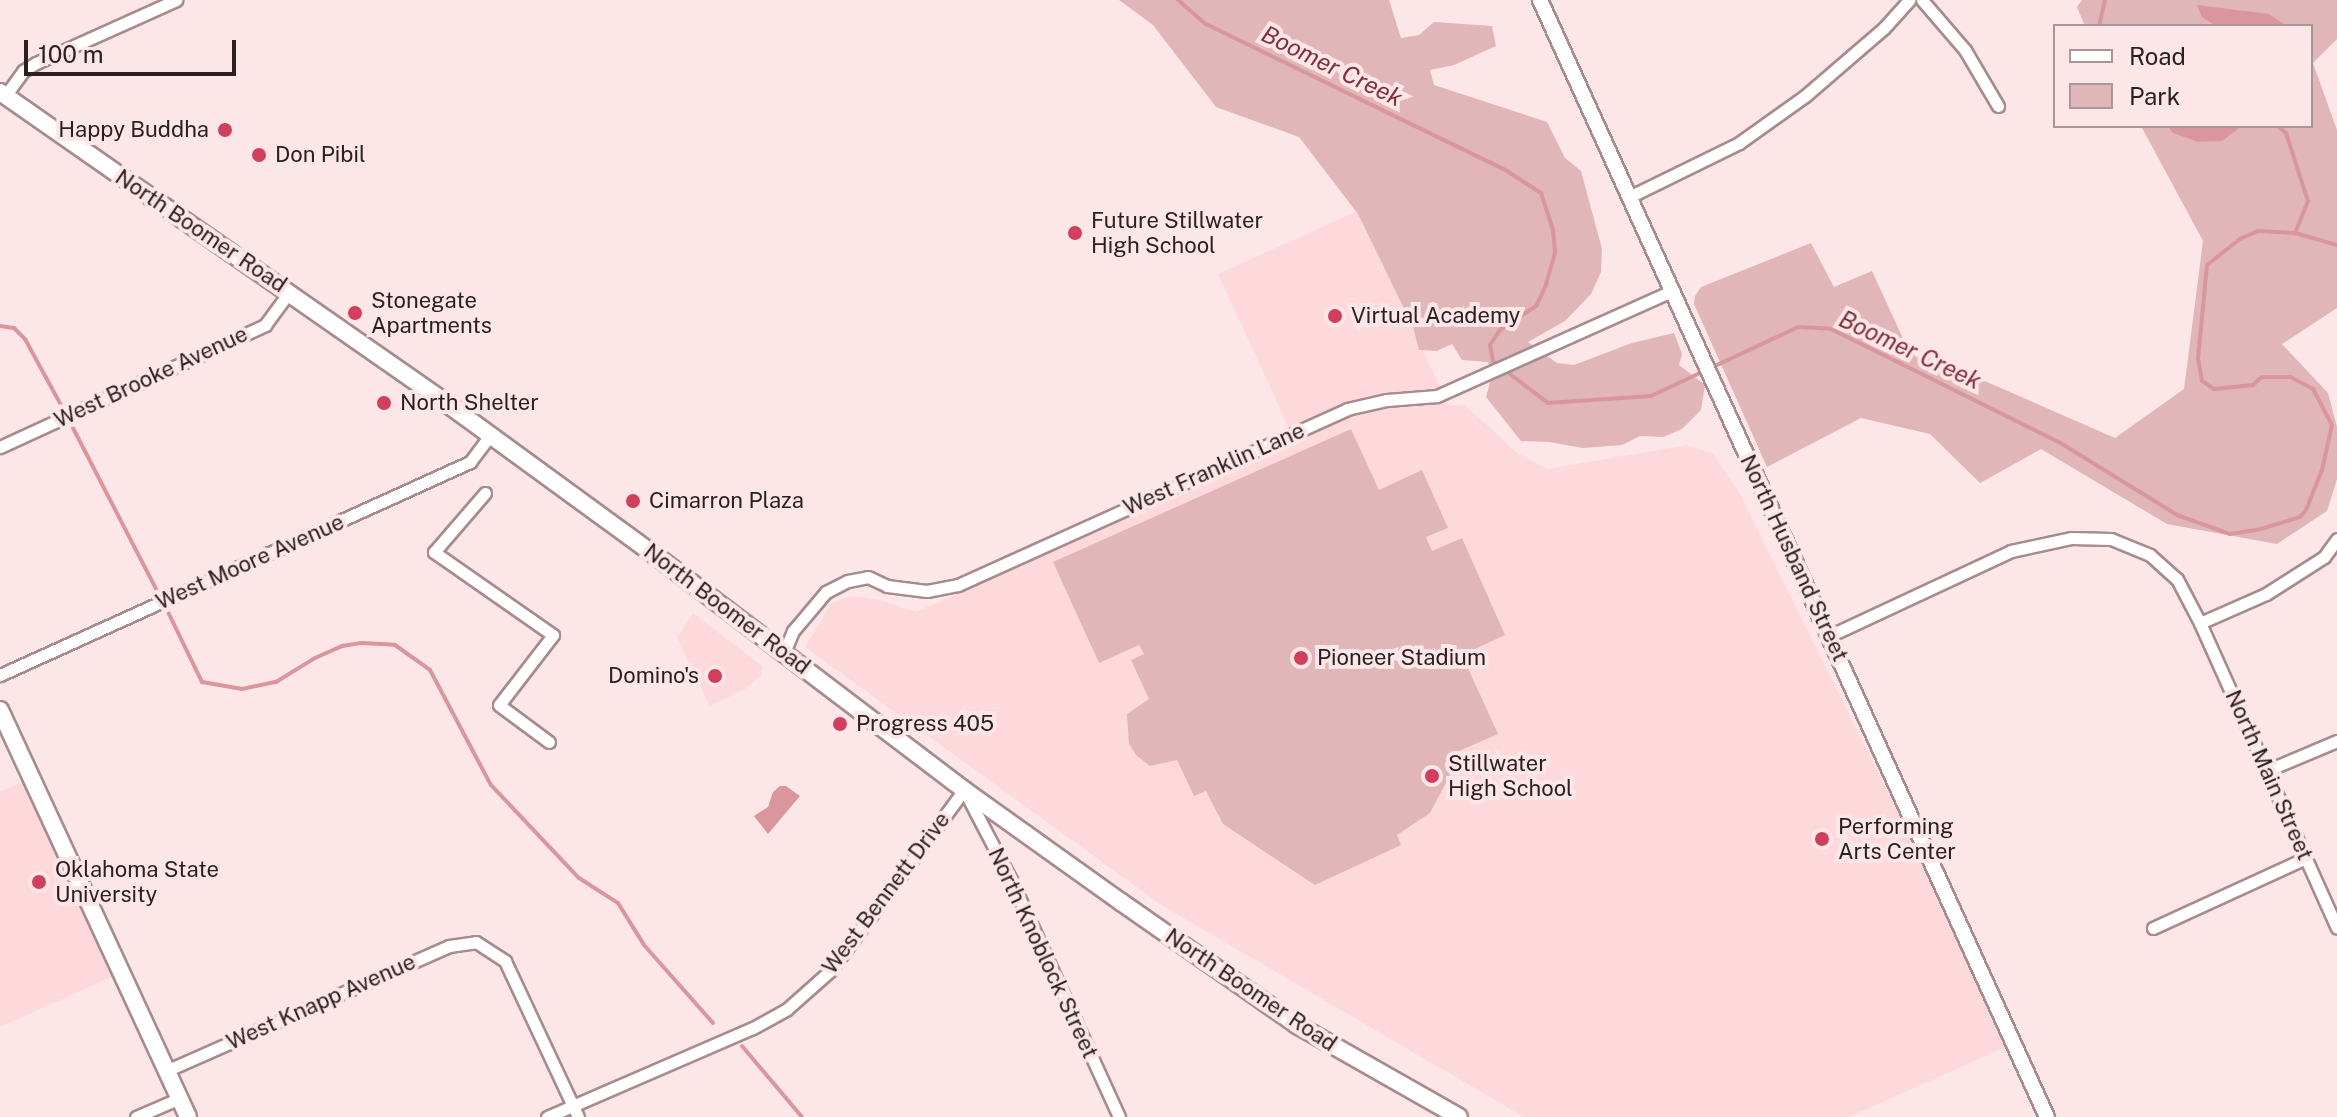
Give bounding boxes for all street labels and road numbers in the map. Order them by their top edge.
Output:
street label: North Boomer Road [110,164,292,298]
street label: West Brooke Avenue [50,321,252,433]
street label: West Franklin Lane [1119,417,1309,521]
street label: North Husband Street [1734,450,1854,666]
street label: West Moore Avenue [152,509,348,615]
street label: North Boomer Road [639,538,815,680]
street label: North Main Street [2220,686,2318,864]
street label: West Bennett Drive [817,807,955,979]
street label: North Knoblock Street [983,843,1103,1063]
street label: North Boomer Road [1160,923,1342,1057]
street label: West Knapp Avenue [222,948,420,1056]

